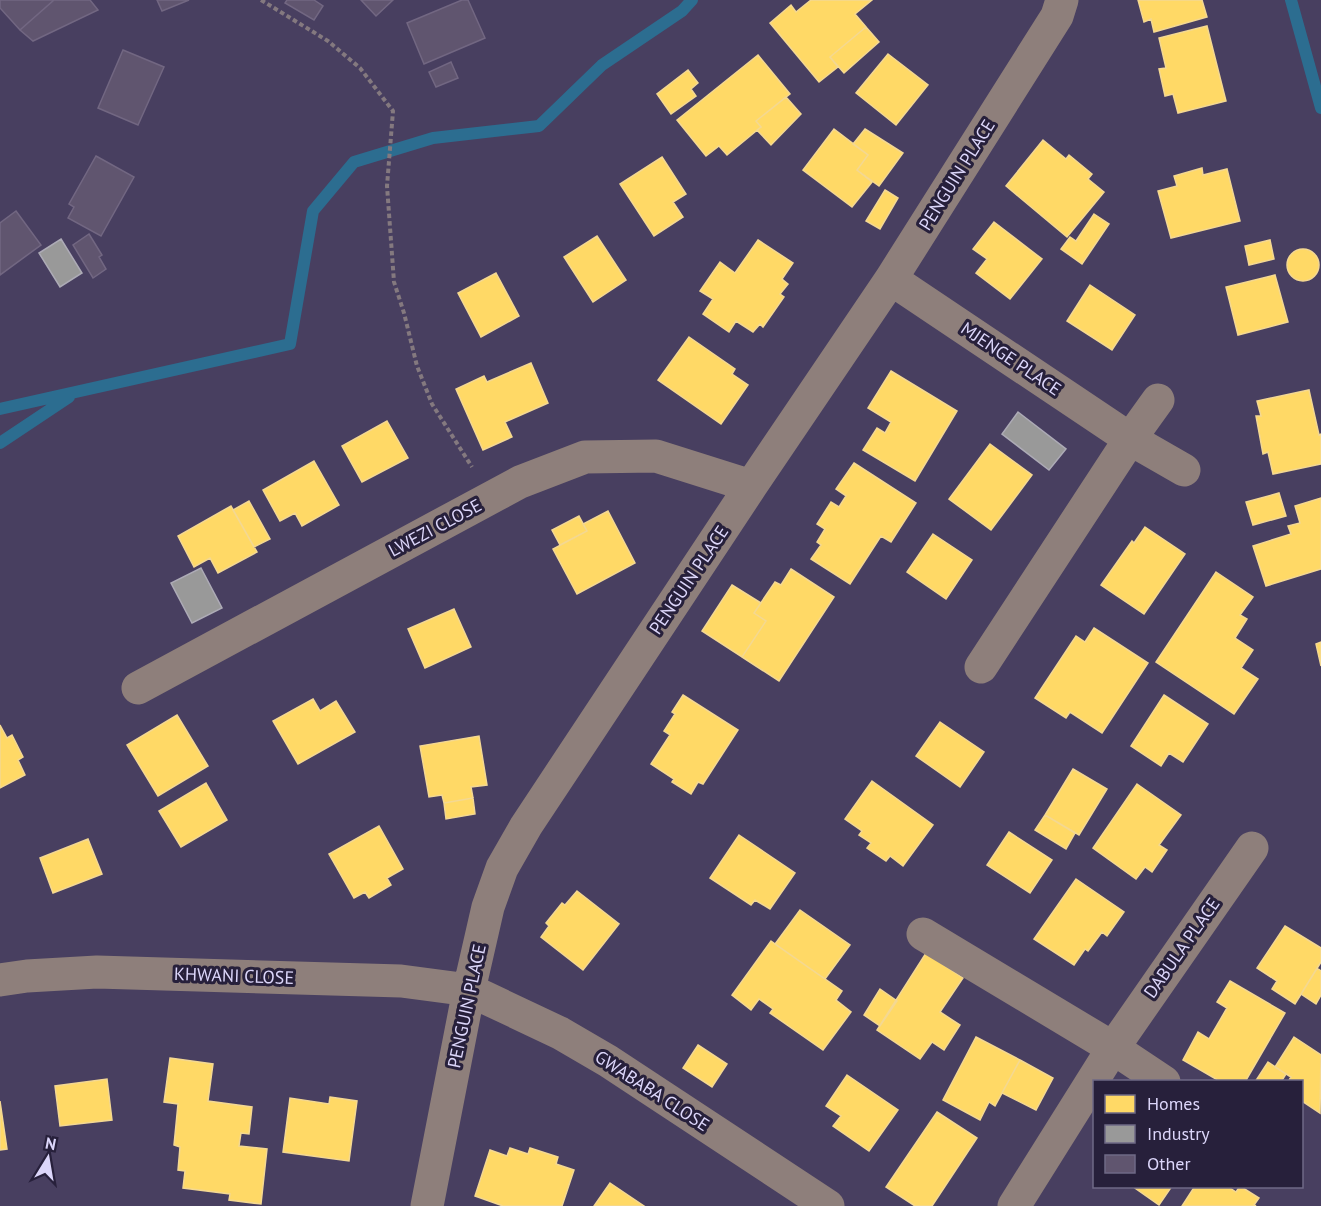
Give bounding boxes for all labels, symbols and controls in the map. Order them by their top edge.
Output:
street label: PENGUIN PLACE [913,115,1000,234]
street label: MJENGE PLACE [957,317,1066,401]
street label: LWEZI CLOSE [384,493,485,562]
street label: PENGUIN PLACE [644,521,733,638]
street label: DABULA PLACE [1138,893,1225,1002]
street label: PENGUIN PLACE [442,942,491,1070]
street label: KHWANI CLOSE [174,962,294,989]
street label: GWABABA CLOSE [591,1045,714,1136]
legend [1093,1080,1303,1188]
text: Homes [1147,1092,1200,1115]
text: Industry [1147,1122,1210,1145]
north arrow [18,1128,78,1188]
text: N [44,1132,58,1154]
text: Other [1147,1152,1191,1175]

